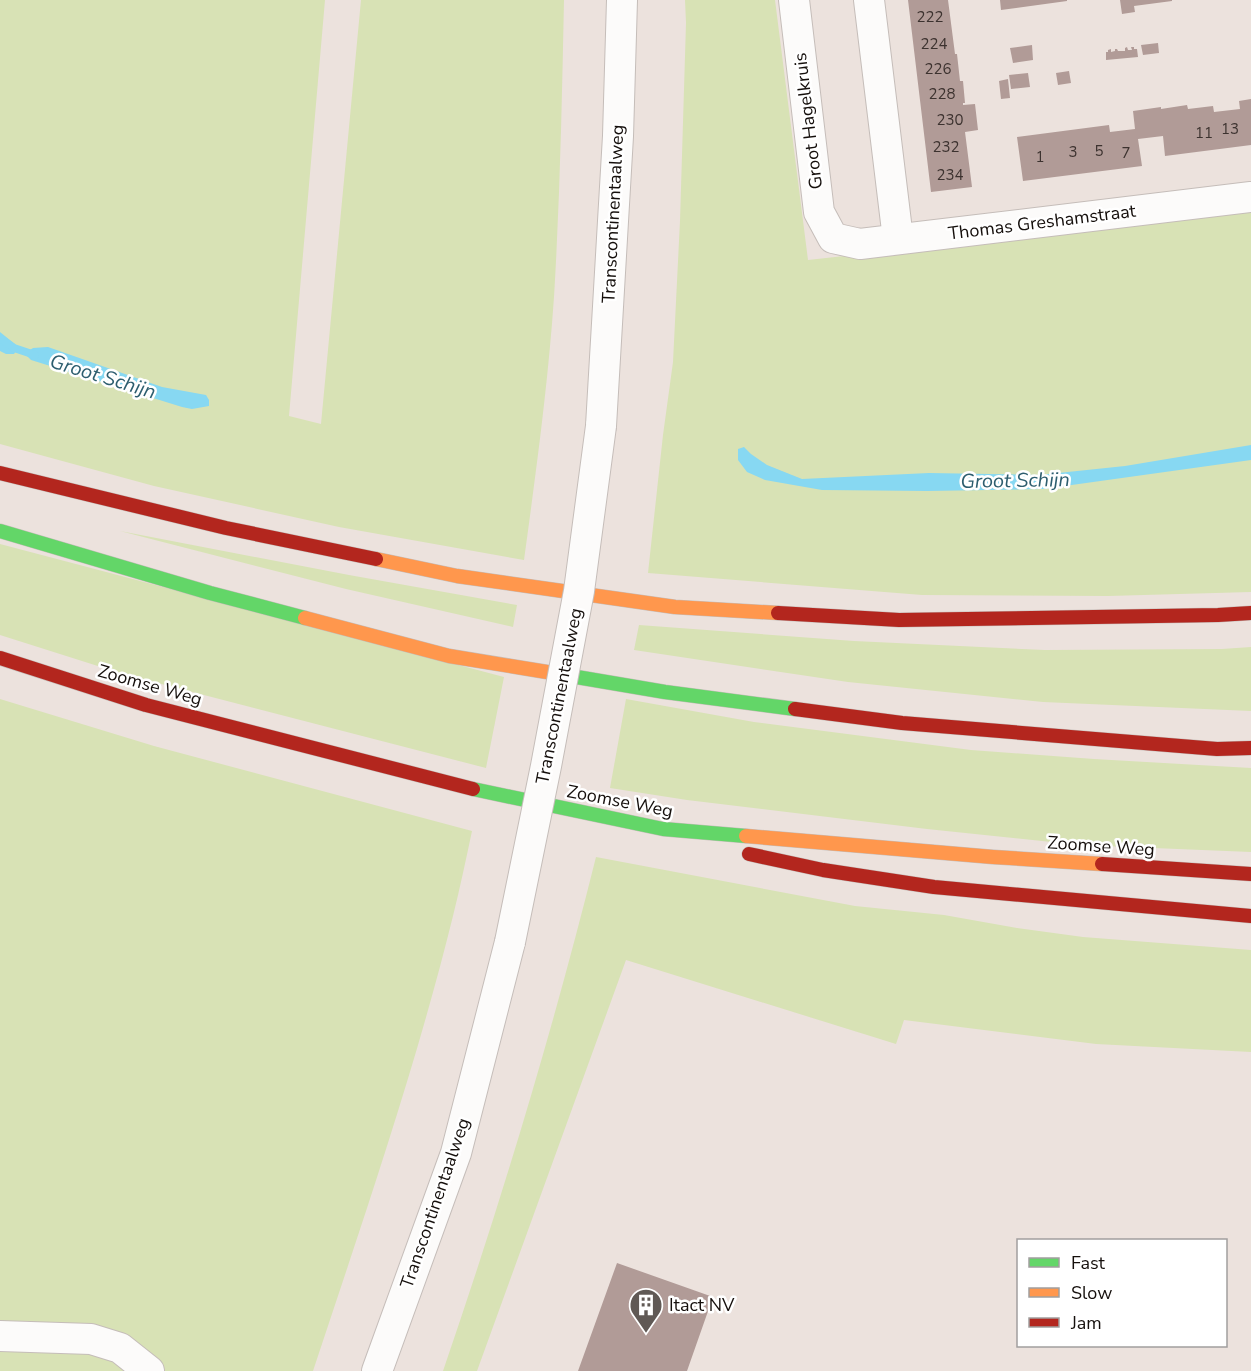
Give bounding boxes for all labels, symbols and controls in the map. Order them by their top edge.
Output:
house number: 222 [916,7,944,27]
house number: 224 [920,34,948,54]
street label: Groot Hagelkruis [788,51,828,191]
house number: 226 [924,59,952,79]
house number: 228 [928,84,956,104]
house number: 230 [936,110,964,130]
house number: 13 [1221,119,1239,139]
house number: 11 [1195,123,1213,143]
street label: Transcontinentaalweg [596,124,630,304]
house number: 232 [932,137,960,157]
house number: 5 [1094,141,1104,161]
house number: 3 [1068,142,1078,162]
house number: 7 [1121,143,1131,163]
house number: 1 [1035,147,1045,167]
house number: 234 [936,165,964,185]
street label: Thomas Greshamstraat [947,199,1138,245]
water label: Groot Schijn [47,348,159,405]
water label: Groot Schijn [960,466,1070,495]
street label: Transcontinentaalweg [530,606,588,786]
street label: Zoomse Weg [95,659,205,711]
street label: Zoomse Weg [565,779,675,823]
street label: Zoomse Weg [1047,830,1155,862]
street label: Transcontinentaalweg [395,1115,475,1291]
legend [1017,1239,1227,1347]
text: Fast [1071,1251,1106,1275]
text: Slow [1071,1281,1112,1305]
building icon: Itact NV [628,1287,664,1334]
place label: Itact NV [669,1293,735,1317]
text: Jam [1070,1311,1102,1335]

